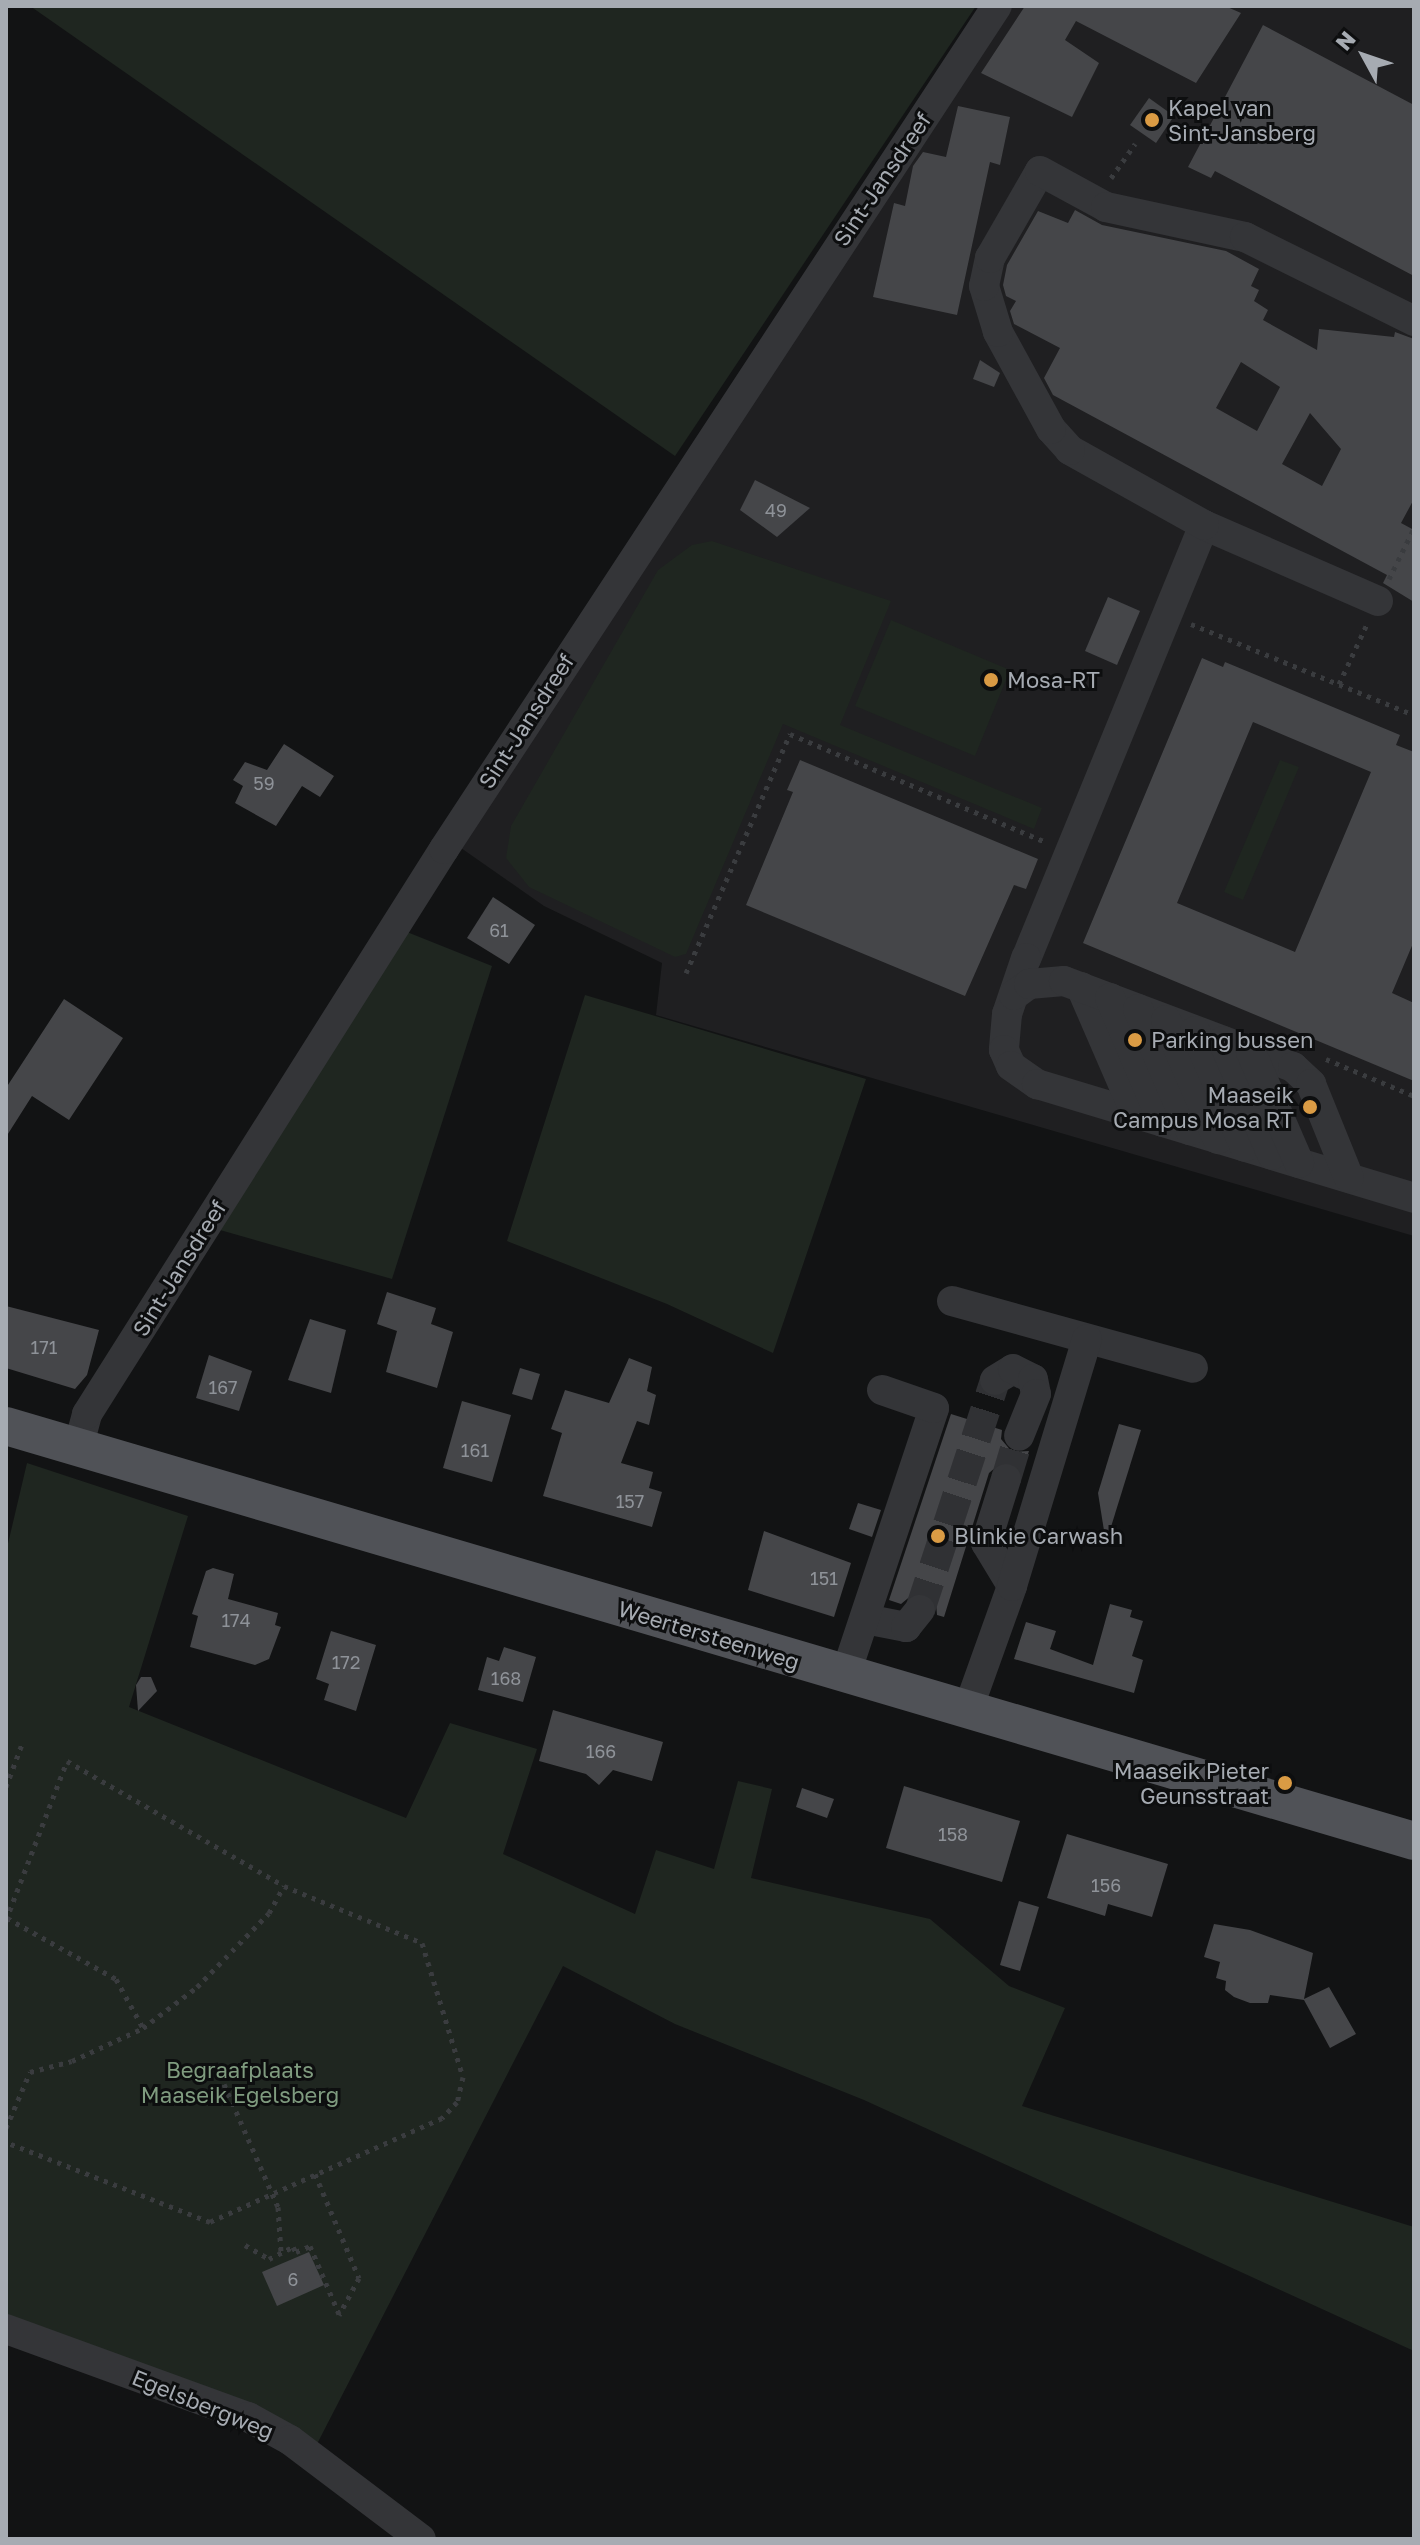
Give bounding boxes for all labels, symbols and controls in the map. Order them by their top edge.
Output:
north arrow [1324,16,1404,96]
text: N [1330,25,1361,55]
place label: Kapel van Sint-Jansberg [1168,94,1316,146]
street label: Sint-Jansdreef [828,107,936,251]
marker: Kapel van Sint-Jansberg [1143,111,1161,129]
house number: 49 [765,499,787,521]
street label: Sint-Jansdreef [473,649,579,793]
place label: Mosa-RT [1007,667,1100,693]
marker: Mosa-RT [982,671,1000,689]
house number: 59 [253,772,275,794]
house number: 61 [489,919,509,941]
place label: Parking bussen [1151,1027,1314,1053]
marker: Parking bussen [1126,1031,1144,1049]
place label: Maaseik Campus Mosa RT [1113,1081,1294,1132]
marker: Maaseik Campus Mosa RT [1301,1098,1319,1116]
street label: Sint-Jansdreef [127,1195,231,1341]
house number: 171 [31,1336,57,1358]
house number: 167 [208,1376,238,1398]
house number: 161 [461,1439,489,1461]
house number: 157 [616,1490,644,1512]
place label: Blinkie Carwash [954,1523,1123,1549]
marker: Blinkie Carwash [929,1527,947,1545]
house number: 151 [810,1567,838,1589]
street label: Weertersteenweg [615,1595,803,1675]
house number: 174 [221,1609,251,1631]
house number: 172 [332,1651,360,1673]
house number: 168 [491,1667,521,1689]
house number: 166 [586,1740,616,1762]
place label: Maaseik Pieter Geunsstraat [1114,1757,1269,1808]
marker: Maaseik Pieter Geunsstraat [1276,1774,1294,1792]
house number: 158 [938,1823,968,1845]
house number: 156 [1091,1874,1121,1896]
park label: Begraafplaats Maaseik Egelsberg [141,2056,339,2108]
house number: 6 [288,2268,298,2290]
street label: Egelsbergweg [128,2364,278,2444]

